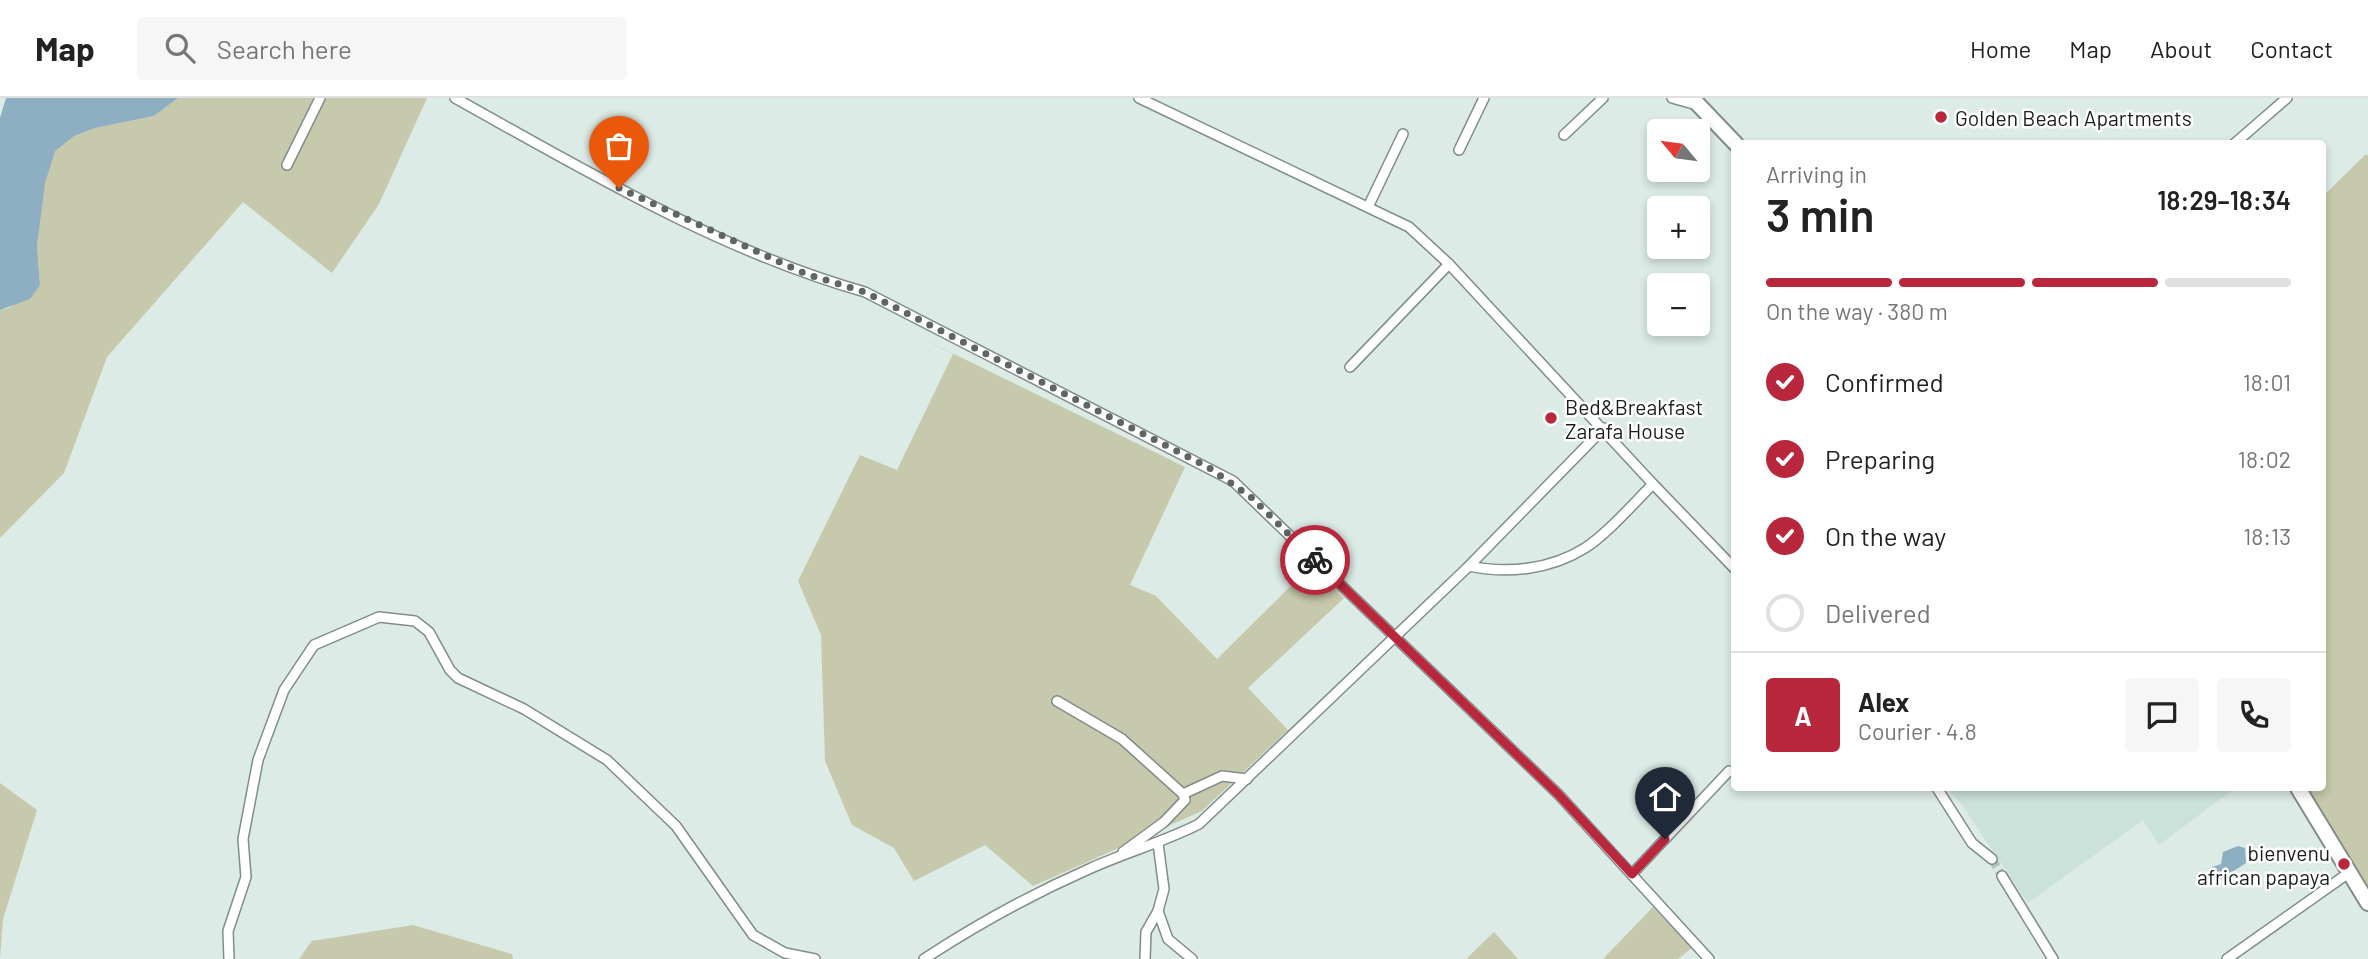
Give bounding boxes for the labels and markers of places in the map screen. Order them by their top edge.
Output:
place label: Golden Beach Apartments [1955,105,2192,130]
marker: Golden Beach Apartments [1933,109,1949,125]
pin [589,116,649,188]
place label: Bed&Breakfast Zarafa House [1565,394,1703,443]
marker: Bed&Breakfast Zarafa House [1543,410,1559,426]
pin [1635,767,1695,839]
place label: bienvenu african papaya [2197,840,2330,889]
marker: bienvenu african papaya [2336,856,2352,872]

